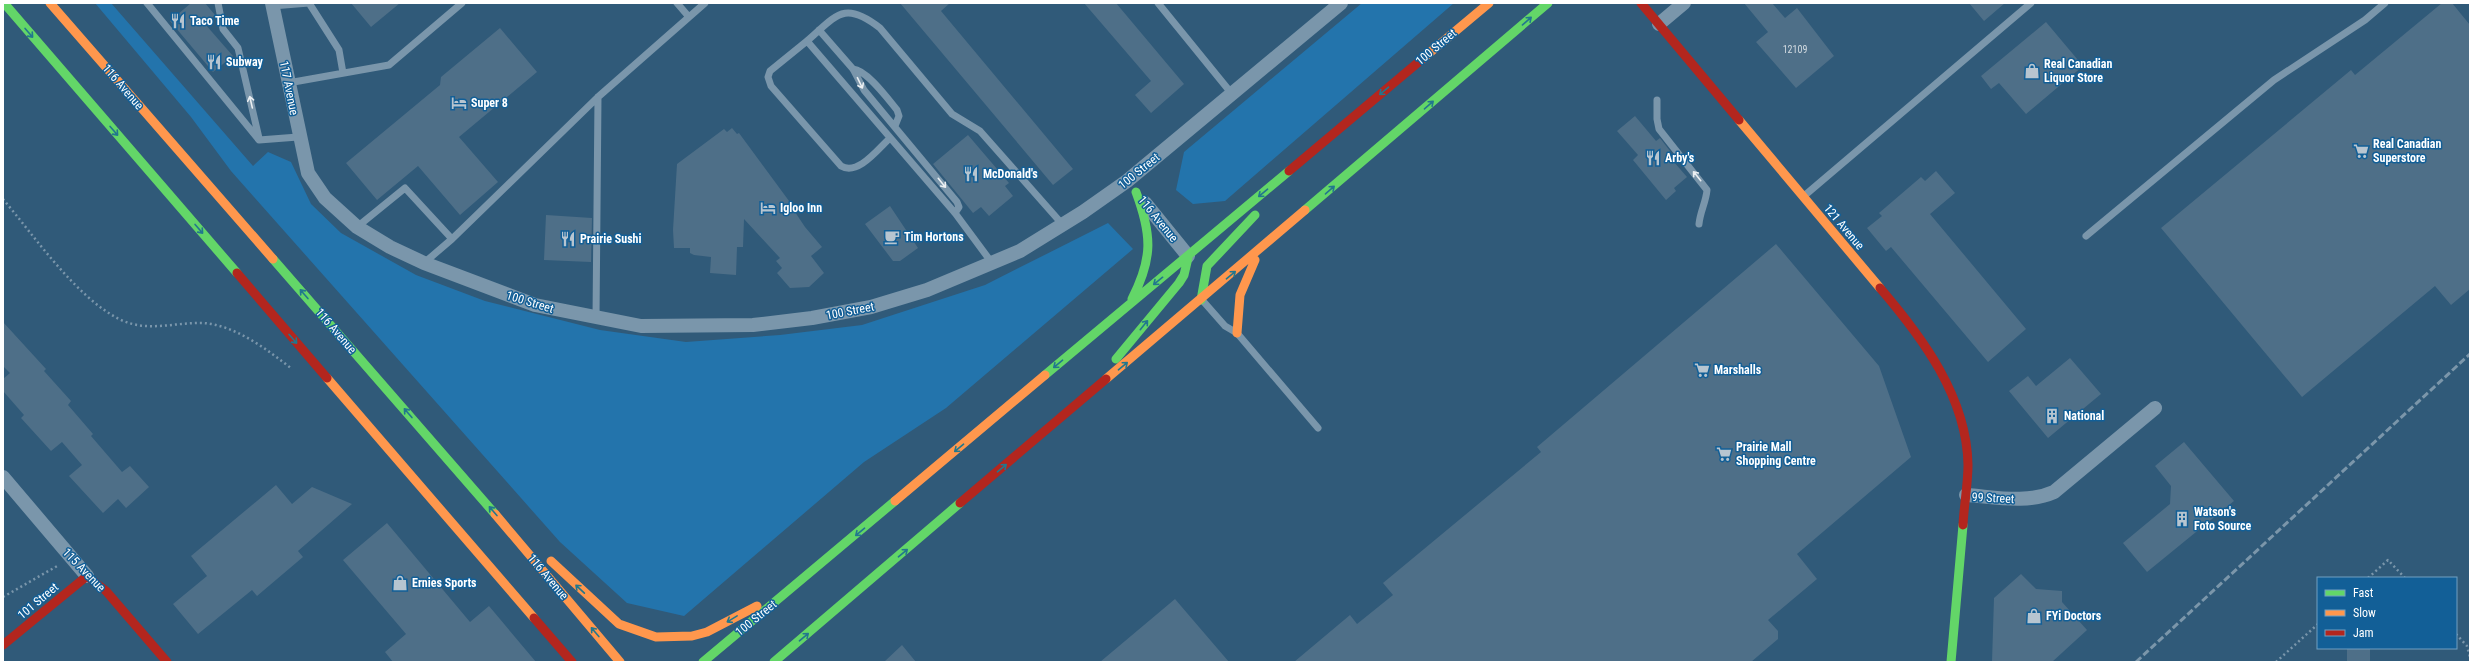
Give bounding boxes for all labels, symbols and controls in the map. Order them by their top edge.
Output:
restaurant icon: Taco Time [169,12,187,30]
place label: Taco Time [190,14,240,28]
one-way arrow [1522,16,1533,25]
street label: 100 Street [1413,26,1459,68]
one-way arrow [25,27,34,38]
house number: 12109 [1783,44,1807,55]
restaurant icon: Subway [205,53,223,71]
place label: Subway [226,55,263,69]
place label: Real Canadian Liquor Store [2044,57,2113,85]
street label: 117 Avenue [277,60,301,117]
street label: 116 Avenue [100,62,147,113]
shop icon: Real Canadian Liquor Store [2023,62,2041,80]
one-way arrow [857,76,864,88]
one-way arrow [1378,87,1389,96]
hotel icon: Super 8 [450,94,468,112]
one-way arrow [246,96,254,109]
place label: Super 8 [471,96,508,110]
one-way arrow [1423,101,1434,110]
one-way arrow [109,126,119,136]
place label: Real Canadian Superstore [2373,137,2442,165]
supermarket icon: Real Canadian Superstore [2352,142,2370,160]
restaurant icon: Arby's [1644,149,1662,167]
street label: 100 Street [1116,150,1163,192]
place label: Arby's [1665,151,1695,165]
restaurant icon: McDonald's [962,165,980,183]
place label: McDonald's [983,167,1038,181]
one-way arrow [1693,170,1702,181]
one-way arrow [938,178,946,189]
one-way arrow [1325,185,1335,195]
one-way arrow [1258,188,1268,197]
street label: 116 Avenue [1135,193,1181,245]
hotel icon: Igloo Inn [759,199,777,217]
place label: Igloo Inn [780,201,822,215]
street label: 121 Avenue [1821,201,1867,253]
one-way arrow [194,224,203,235]
cafe icon: Tim Hortons [883,228,901,246]
restaurant icon: Prairie Sushi [559,230,577,248]
place label: Tim Hortons [904,230,964,244]
place label: Prairie Sushi [580,232,642,246]
one-way arrow [1226,270,1236,279]
one-way arrow [1152,276,1163,285]
street label: 100 Street [505,288,556,316]
one-way arrow [299,289,308,299]
street label: 100 Street [825,299,876,323]
street label: 116 Avenue [313,306,360,357]
one-way arrow [1139,320,1148,331]
one-way arrow [288,333,297,343]
one-way arrow [1053,359,1063,368]
supermarket icon: Marshalls [1693,361,1711,379]
one-way arrow [1118,362,1128,371]
place label: Marshalls [1714,363,1762,377]
building icon: National [2043,407,2061,425]
one-way arrow [403,408,412,418]
place label: National [2064,409,2104,423]
place label: Prairie Mall Shopping Centre [1736,440,1816,468]
one-way arrow [953,443,964,452]
supermarket icon: Prairie Mall Shopping Centre [1715,445,1733,463]
one-way arrow [997,464,1008,473]
street label: 99 Street [1971,490,2015,506]
place label: Watson's Foto Source [2194,505,2252,533]
one-way arrow [488,506,498,516]
building icon: Watson's Foto Source [2173,510,2191,528]
one-way arrow [854,527,865,536]
street label: 115 Avenue [60,545,108,595]
one-way arrow [898,548,909,557]
street label: 116 Avenue [525,551,571,603]
shop icon: Ernies Sports [391,574,409,592]
place label: Ernies Sports [412,576,477,590]
legend [2317,577,2457,649]
street label: 101 Street [15,580,61,622]
one-way arrow [575,584,585,594]
text: Fast [2353,586,2374,600]
street label: 100 Street [733,597,780,639]
text: Slow [2353,606,2376,620]
shop icon: FYi Doctors [2025,607,2043,625]
place label: FYi Doctors [2046,609,2102,623]
one-way arrow [726,615,738,623]
text: Jam [2353,626,2374,640]
one-way arrow [590,627,599,637]
one-way arrow [799,632,809,641]

